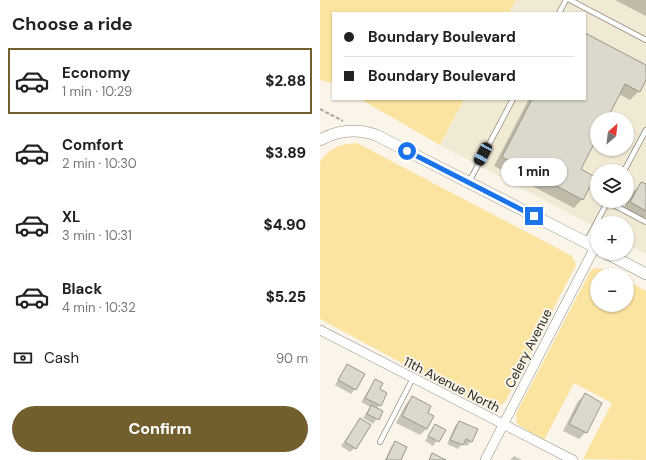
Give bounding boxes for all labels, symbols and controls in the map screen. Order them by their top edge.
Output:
text: Choose a ride [12,12,133,36]
text: Boundary Boulevard [368,27,516,47]
icon: car [14,63,50,99]
text: Economy [62,63,130,83]
text: Boundary Boulevard [368,66,516,86]
text: $2.88 [265,71,306,91]
text: 1 min · 10:29 [62,83,132,100]
north arrow [590,112,634,156]
map controls [590,112,634,312]
icon: car [14,135,50,171]
text: Comfort [62,135,123,155]
car [472,141,494,167]
route start [398,142,416,160]
text: $3.89 [265,143,306,163]
text: 2 min · 10:30 [62,155,137,172]
callout: 1 min [501,158,567,186]
text: 1 min [518,163,550,180]
button: layers [590,164,634,208]
icon: car [14,207,50,243]
text: XL [62,207,80,227]
route end [525,207,543,225]
text: $4.90 [264,215,306,235]
button: + [590,216,634,260]
text: 3 min · 10:31 [62,227,132,244]
button: − [590,268,634,312]
icon: car [14,279,50,315]
text: Black [62,279,102,299]
text: $5.25 [266,287,306,307]
text: 4 min · 10:32 [62,299,136,316]
street label: Celery Avenue [501,306,556,391]
icon: cash [12,347,34,369]
text: Cash [44,348,79,368]
text: 90 m [276,350,308,367]
street label: 11th Avenue North [401,353,503,416]
button: Confirm [12,406,308,452]

